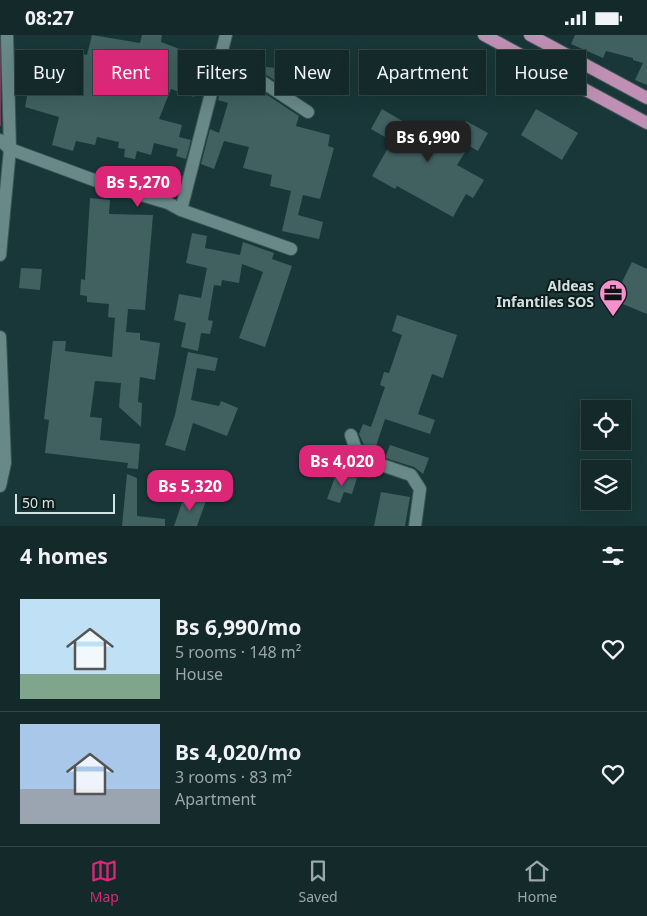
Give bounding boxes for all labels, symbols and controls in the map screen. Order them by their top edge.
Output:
text: 08:27 [25,5,74,31]
chip: Buy [15,50,83,95]
chip: Rent [93,50,168,95]
chip: Filters [178,50,265,95]
chip: New [275,50,349,95]
chip: Apartment [359,50,486,95]
chip: House [496,50,586,95]
pin: Bs 6,990 [376,121,480,163]
text: Bs 6,990 [396,126,460,148]
pin: Bs 5,270 [86,165,190,208]
text: Bs 5,270 [106,171,170,193]
place label: Aldeas Infantiles SOS [497,276,594,311]
office icon: Aldeas Infantiles SOS [598,278,628,317]
map controls [581,400,631,510]
button: locate [581,400,631,450]
pin: Bs 4,020 [290,445,394,487]
text: Bs 4,020 [310,450,374,472]
button: layers [581,460,631,510]
pin: Bs 5,320 [138,469,242,512]
text: Bs 5,320 [158,475,222,497]
scale bar [15,491,115,514]
text: 50 m [22,493,55,512]
text: 4 homes [20,542,108,570]
icon: filters [599,542,627,570]
text: Bs 6,990/mo [175,613,301,641]
icon: home [60,619,120,679]
icon: heart [599,635,627,663]
text: 5 rooms · 148 m² [175,641,301,663]
text: House [175,663,223,685]
text: Bs 4,020/mo [175,738,301,766]
icon: home [60,744,120,804]
icon: heart [599,760,627,788]
text: 3 rooms · 83 m² [175,766,292,788]
text: Apartment [175,788,256,810]
tab: Map [90,857,119,906]
tab: Saved [299,857,338,906]
tab: Home [517,857,557,906]

